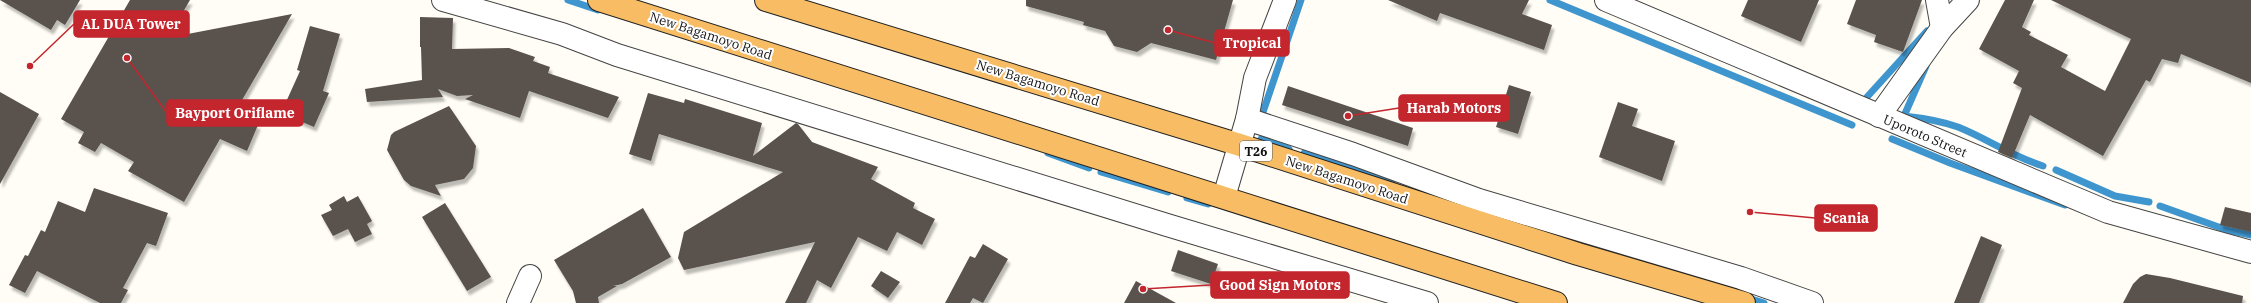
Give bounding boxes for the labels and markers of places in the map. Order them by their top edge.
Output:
callout: AL DUA Tower [74,11,189,37]
callout: Tropical [1215,30,1289,56]
callout: Harab Motors [1399,95,1509,121]
callout: Bayport Oriflame [167,100,303,126]
callout: Scania [1815,205,1877,231]
callout: Good Sign Motors [1211,272,1349,298]

